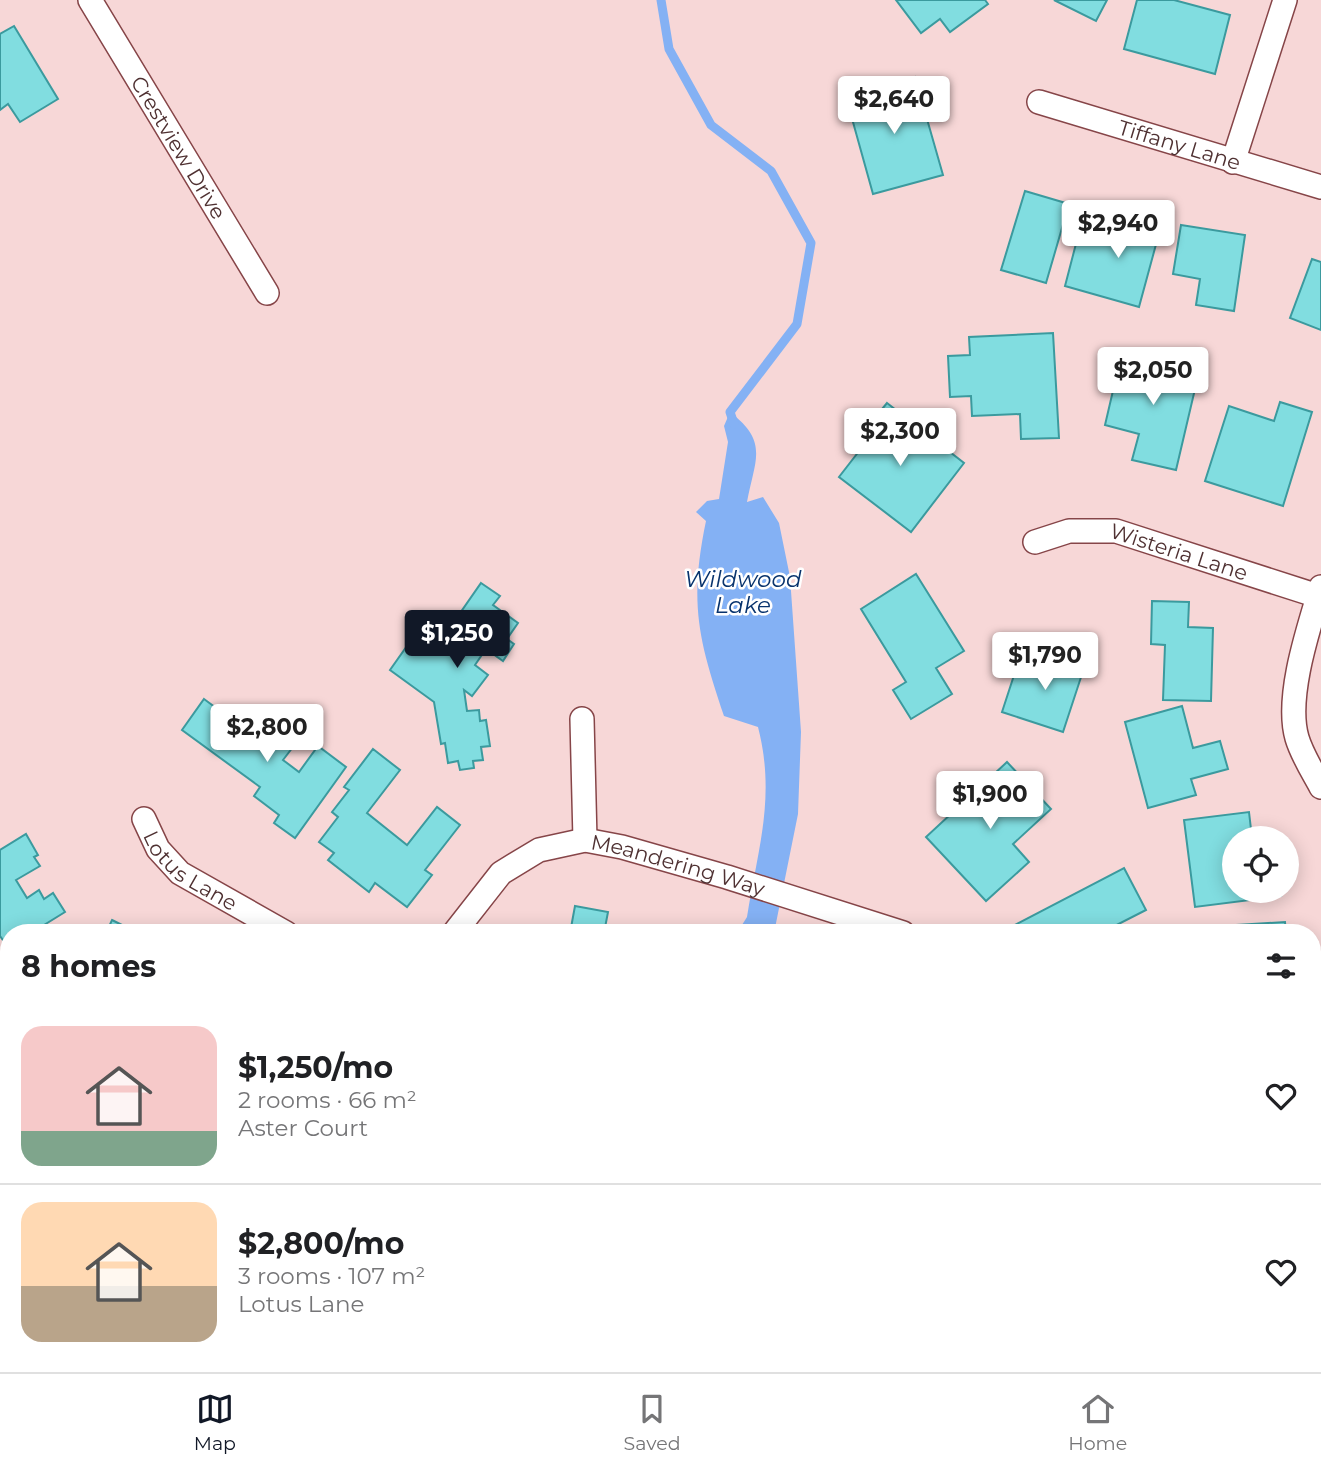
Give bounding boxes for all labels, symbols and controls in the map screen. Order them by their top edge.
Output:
street label: Crestview Drive [126,71,232,223]
pin: $2,640 [837,76,951,136]
text: $2,640 [854,85,934,113]
street label: Tiffany Lane [1116,114,1244,175]
pin: $2,940 [1061,201,1175,260]
text: $2,940 [1078,209,1158,237]
pin: $2,050 [1096,348,1210,407]
text: $2,050 [1113,356,1193,384]
pin: $2,300 [843,408,957,468]
text: $2,300 [860,417,940,445]
street label: Wisteria Lane [1107,517,1251,585]
water label: Wildwood Lake [685,565,802,619]
pin: $1,250 [400,610,514,670]
text: $1,250 [421,619,493,647]
pin: $1,790 [988,632,1102,692]
text: $1,790 [1008,641,1082,669]
pin: $2,800 [210,704,324,764]
text: $2,800 [226,713,308,741]
pin: $1,900 [933,772,1047,831]
text: $1,900 [952,780,1028,808]
map controls [1222,826,1299,903]
button: locate [1222,826,1299,903]
street label: Lotus Lane [139,827,242,915]
street label: Meandering Way [589,829,769,901]
icon: filters [1262,947,1300,985]
text: 8 homes [21,948,156,985]
text: $1,250/mo [238,1049,393,1086]
icon: home [77,1054,161,1138]
icon: heart [1262,1077,1300,1115]
text: 2 rooms · 66 m² [238,1086,417,1114]
text: Aster Court [238,1114,368,1142]
text: $2,800/mo [238,1225,404,1262]
icon: home [77,1230,161,1314]
icon: heart [1262,1253,1300,1291]
text: 3 rooms · 107 m² [238,1262,425,1290]
text: Lotus Lane [238,1290,364,1318]
tab: Map [194,1390,236,1455]
tab: Saved [624,1390,681,1455]
tab: Home [1068,1390,1127,1455]

